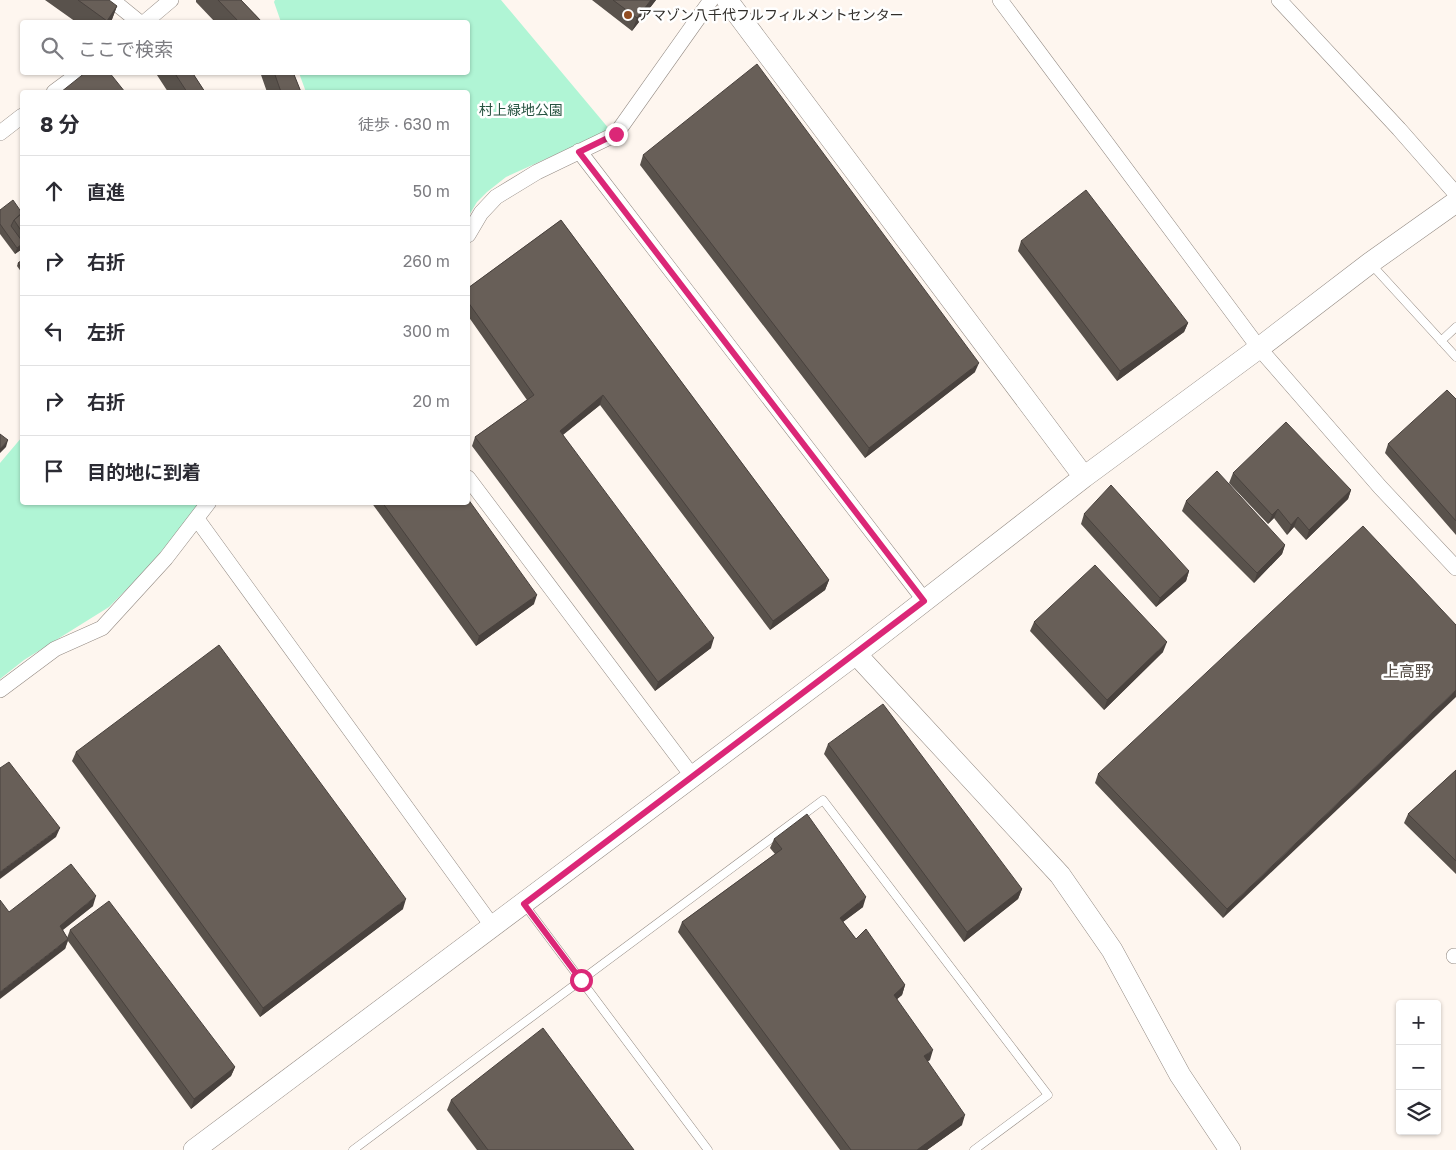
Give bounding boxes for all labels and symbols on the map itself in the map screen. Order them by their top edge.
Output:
place label: アマゾン八千代フルフィルメントセンター [638,6,904,23]
marker: アマゾン八千代フルフィルメントセンター [622,9,634,21]
park label: 村上緑地公園 [479,101,563,118]
route end [605,123,628,146]
district label: 上高野 [1383,661,1431,681]
route start [570,969,593,992]

